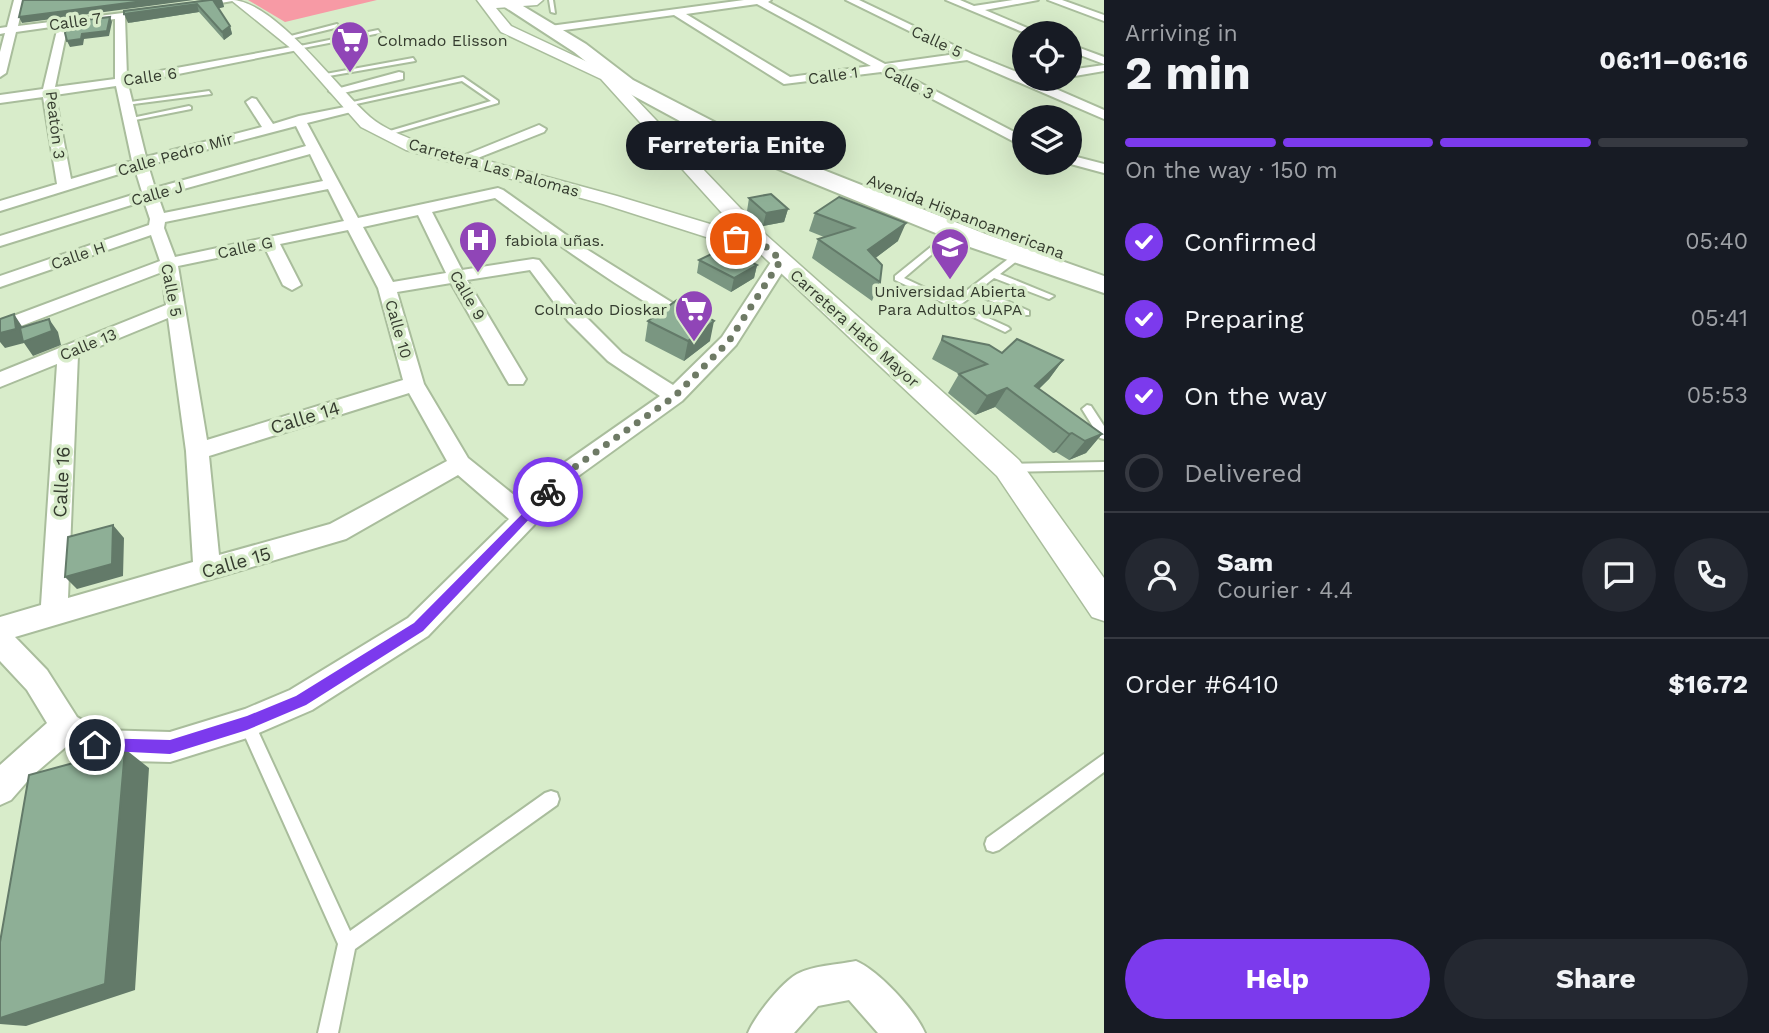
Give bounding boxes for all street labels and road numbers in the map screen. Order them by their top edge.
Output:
street label: Calle 7 [48,8,103,35]
street label: Calle 5 [908,21,965,61]
street label: Calle 3 [881,61,937,103]
street label: Calle 6 [122,63,178,90]
street label: Calle 1 [807,63,859,88]
street label: Peatón 3 [42,90,69,160]
street label: Calle Pedro Mir [115,129,235,180]
street label: Carretera Las Palomas [406,134,581,201]
street label: Avenida Hispanoamericana [864,170,1067,263]
street label: Calle J [129,177,185,210]
street label: Calle G [216,232,275,263]
street label: Calle H [48,237,108,274]
street label: Calle 5 [157,262,186,318]
street label: Carretera Hato Mayor [786,265,923,392]
street label: Calle 9 [446,267,489,324]
street label: Calle 10 [381,297,416,361]
street label: Calle 13 [57,324,119,364]
street label: Calle 14 [268,396,343,439]
street label: Calle 16 [48,446,75,518]
street label: Calle 15 [199,542,273,583]

